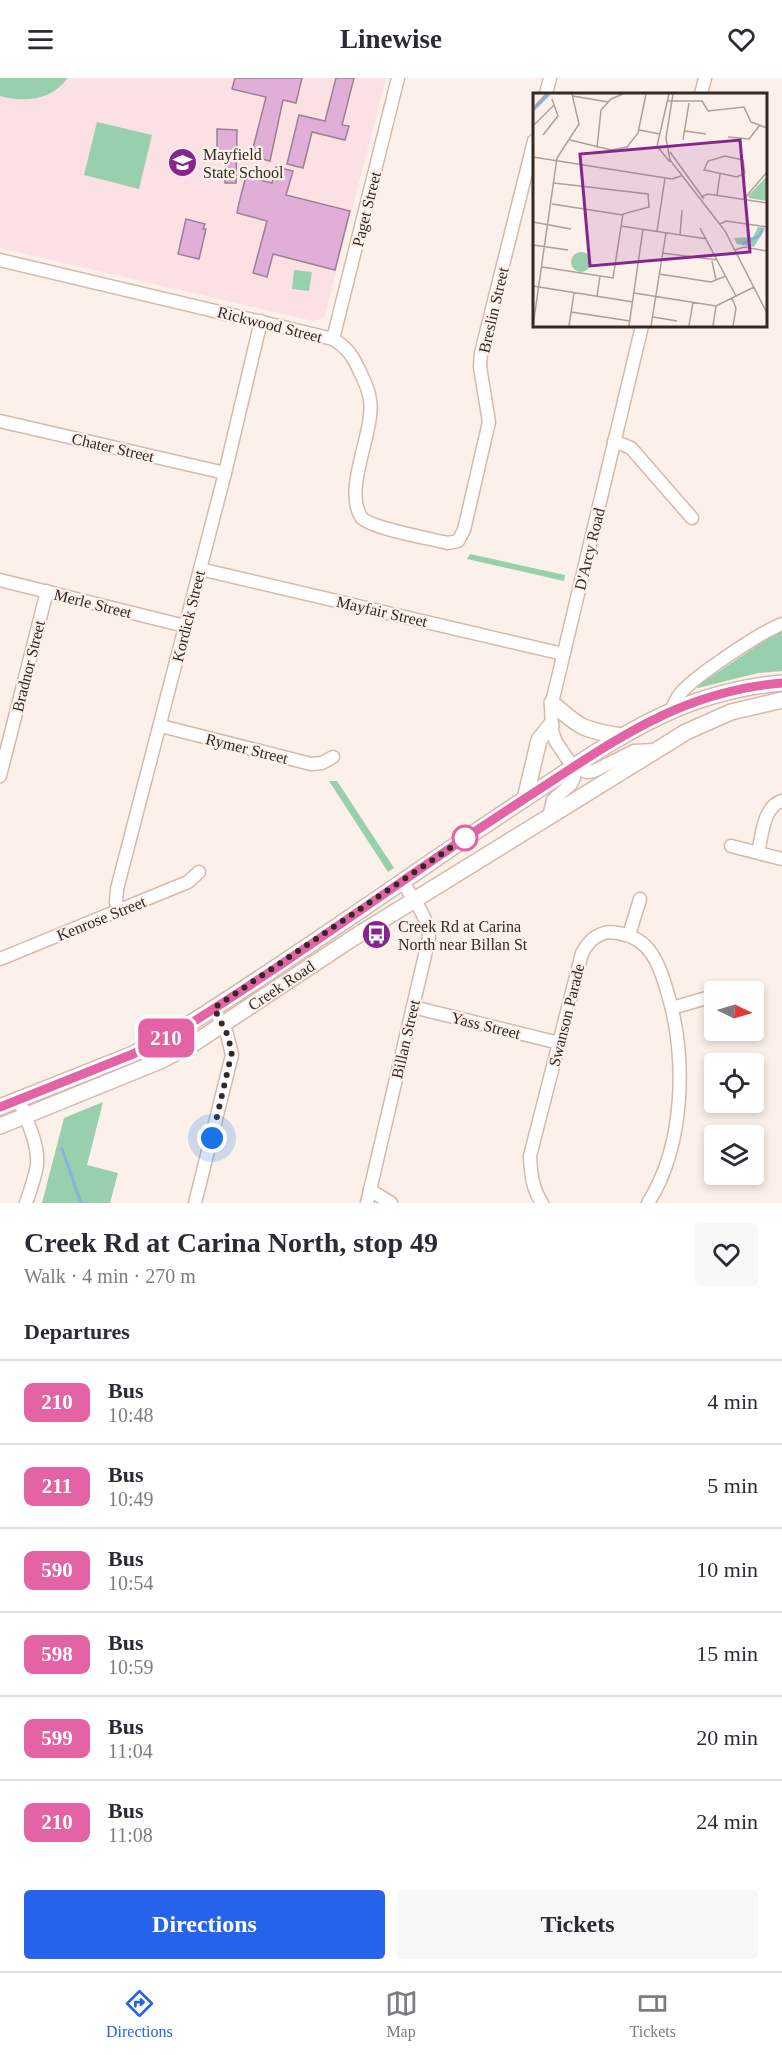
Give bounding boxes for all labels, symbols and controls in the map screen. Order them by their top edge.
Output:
icon: menu [24,23,57,56]
icon: heart [725,23,758,56]
text: Linewise [340,24,442,54]
inset map [533,93,767,327]
place label: Mayfield State School [203,146,284,181]
school or university icon: Mayfield State School [166,147,198,179]
street label: Paget Street [349,169,385,249]
street label: Breslin Street [475,265,512,355]
street label: Rickwood Street [216,303,324,346]
street label: Chater Street [70,430,156,465]
street label: D'Arcy Road [571,506,609,592]
street label: Kordick Street [169,568,208,664]
street label: Merle Street [52,586,134,621]
street label: Mayfair Street [335,593,430,631]
street label: Bradnor Street [9,618,48,714]
street label: Rymer Street [204,730,290,768]
unlabelled marker [452,825,478,851]
street label: Kenrose Street [54,893,149,944]
place label: Creek Rd at Carina North near Billan St [398,918,528,953]
bus stop icon: Creek Rd at Carina North near Billan St [361,919,393,951]
street label: Creek Road [245,957,318,1014]
street label: Swanson Parade [545,962,587,1068]
north arrow [704,981,764,1041]
map controls [704,981,764,1185]
street label: Billan Street [388,997,423,1080]
street label: Yass Street [449,1009,523,1042]
line badge: 210 [132,1018,201,1058]
text: 210 [150,1026,182,1050]
button: locate [704,1053,764,1113]
your location [197,1123,227,1153]
button: layers [704,1125,764,1185]
button: heart [695,1223,758,1286]
text: Creek Rd at Carina North, stop 49 [24,1227,438,1258]
text: Walk · 4 min · 270 m [24,1265,196,1287]
text: Departures [24,1319,130,1344]
text: Bus [108,1378,143,1403]
text: 4 min [707,1389,758,1414]
text: 210 [41,1390,73,1414]
text: 10:48 [108,1404,154,1426]
text: Bus [108,1462,143,1487]
text: 5 min [707,1473,758,1498]
text: 211 [42,1474,72,1498]
text: 10:49 [108,1488,154,1510]
text: Bus [108,1546,143,1571]
text: 10 min [696,1557,758,1582]
text: 590 [41,1558,73,1582]
text: 10:54 [108,1572,154,1594]
text: Bus [108,1630,143,1655]
text: 15 min [696,1641,758,1666]
text: 598 [41,1642,73,1666]
text: 10:59 [108,1656,154,1678]
text: Bus [108,1714,143,1739]
text: 20 min [696,1725,758,1750]
text: 599 [41,1726,73,1750]
text: 11:04 [108,1740,153,1762]
text: Bus [108,1798,143,1823]
text: 24 min [696,1809,758,1834]
text: 210 [41,1810,73,1834]
text: 11:08 [108,1824,153,1846]
button: Directions [24,1890,385,1959]
button: Tickets [397,1890,758,1959]
tab: Directions [106,1987,173,2041]
tab: Map [385,1987,418,2041]
tab: Tickets [630,1987,676,2041]

